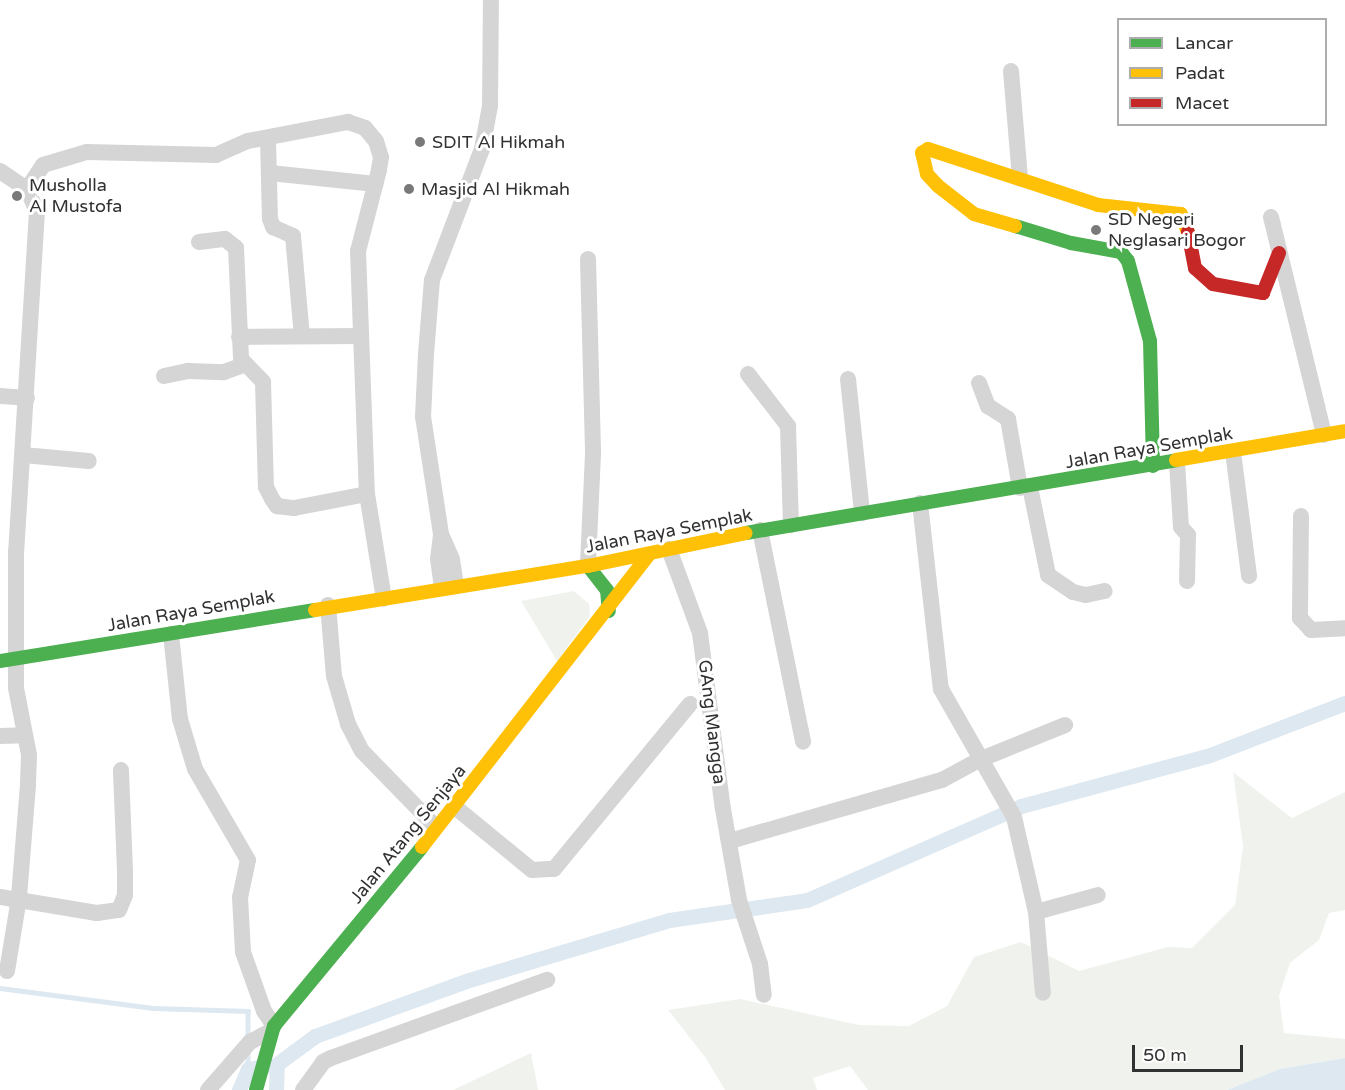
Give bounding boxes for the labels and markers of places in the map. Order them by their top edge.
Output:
place label: SDIT Al Hikmah [432,131,565,153]
marker: SDIT Al Hikmah [413,135,427,149]
place label: Musholla Al Mustofa [29,175,122,218]
place label: Masjid Al Hikmah [421,178,570,200]
marker: Masjid Al Hikmah [402,182,416,196]
marker: Musholla Al Mustofa [10,189,24,203]
place label: SD Negeri Neglasari Bogor [1108,209,1246,252]
marker: SD Negeri Neglasari Bogor [1089,223,1103,237]

